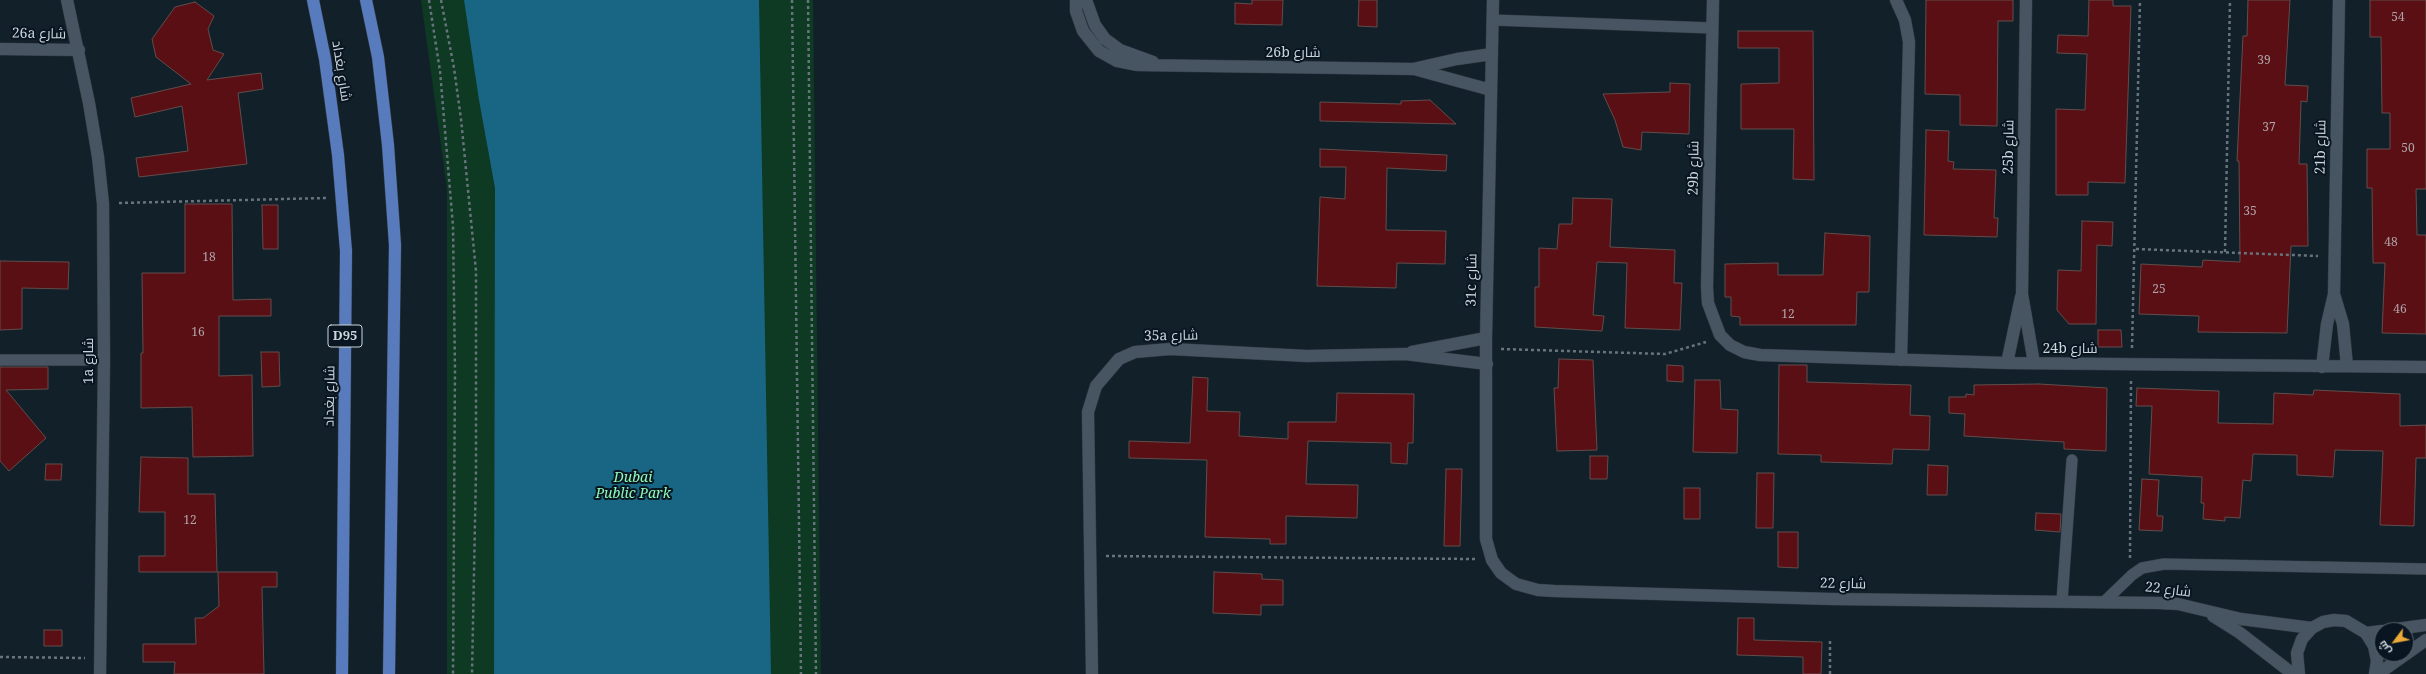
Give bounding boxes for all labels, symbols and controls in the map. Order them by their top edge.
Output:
house number: 54 [2391,11,2405,25]
street label: 26a شارع [12,25,66,43]
street label: شارع بغداد [328,39,354,103]
street label: 26b شارع [1265,45,1321,61]
house number: 39 [2257,54,2271,68]
street label: 25b شارع [2000,119,2018,175]
street label: 21b شارع [2312,119,2330,175]
house number: 37 [2262,121,2276,135]
street label: 29b شارع [1685,140,1703,196]
house number: 50 [2401,142,2415,156]
house number: 35 [2243,205,2257,219]
house number: 48 [2384,236,2398,250]
house number: 18 [202,251,216,265]
street label: 31c شارع [1463,253,1481,307]
house number: 25 [2152,283,2166,297]
house number: 46 [2393,303,2407,317]
house number: 12 [1781,308,1795,322]
road number: D95 [328,325,362,347]
house number: 16 [191,326,205,340]
street label: 35a شارع [1144,327,1198,345]
street label: 1a شارع [81,338,97,384]
street label: 24b شارع [2042,341,2098,357]
street label: شارع بغداد [321,365,339,427]
park label: Dubai Public Park [595,470,671,502]
house number: 12 [183,514,197,528]
street label: شارع 22 [1820,575,1866,593]
street label: شارع 22 [2144,579,2192,601]
north arrow [2374,622,2414,662]
text: ش [2374,638,2394,658]

